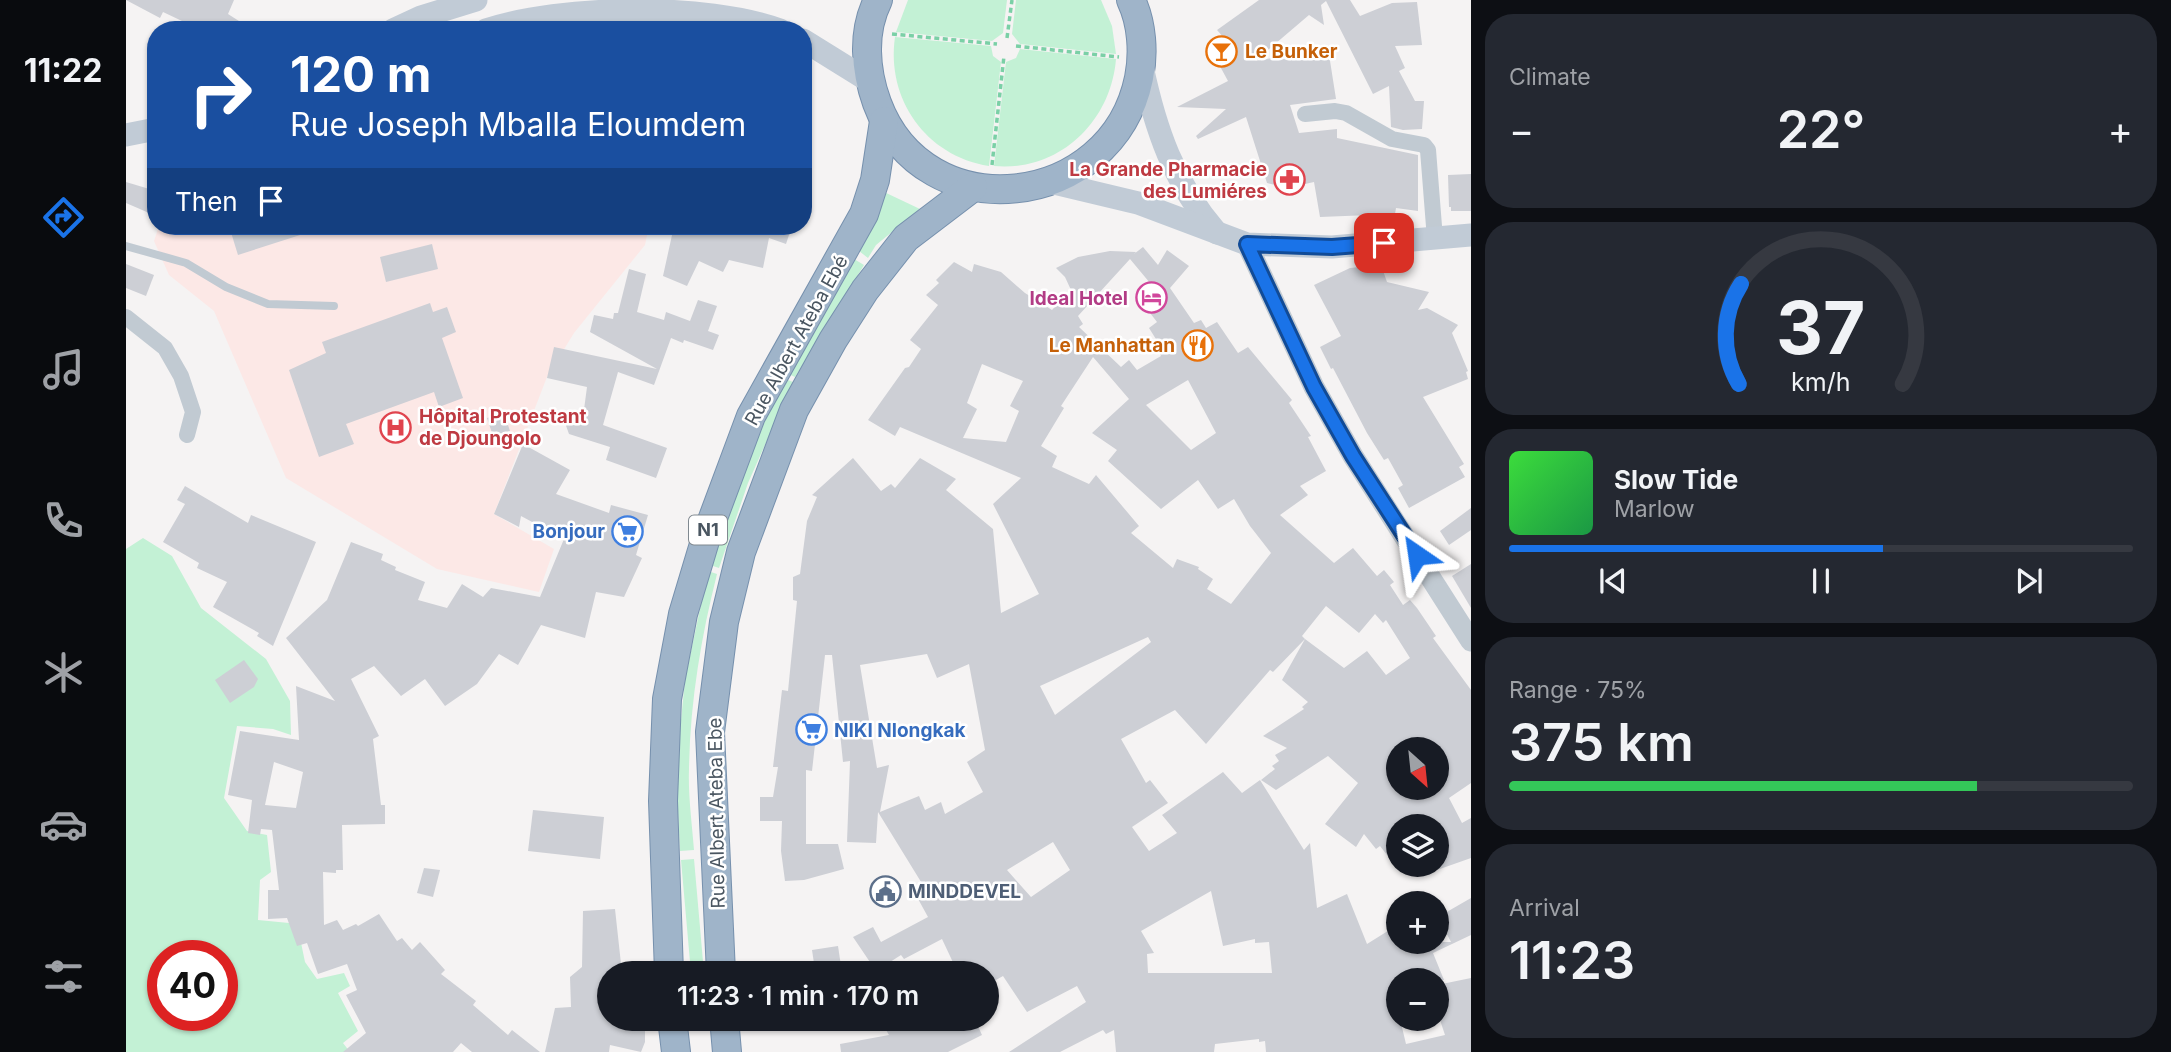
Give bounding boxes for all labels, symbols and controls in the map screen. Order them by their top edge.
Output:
bar icon: Le Bunker [1205,34,1239,68]
place label: Le Bunker [1245,40,1338,63]
text: 120 m [290,45,431,104]
icon: right [175,49,266,140]
text: 11:22 [24,51,102,90]
text: Climate [1509,63,1591,91]
text: 22° [1777,98,1865,161]
text: Rue Joseph Mballa Eloumdem [290,105,746,144]
text: − [1509,107,1534,153]
text: + [2108,107,2133,153]
place label: La Grande Pharmacie des Lumiéres [1069,158,1267,203]
pharmacy icon: La Grande Pharmacie des Lumiéres [1273,163,1307,197]
icon: arrive [252,182,290,220]
text: Then [175,186,238,217]
icon: directions [39,193,88,242]
pin [1354,213,1414,273]
icon: arrive [1365,224,1403,262]
street label: Rue Albert Ateba Ebé [740,251,853,429]
hotel icon: Ideal Hotel [1134,281,1168,315]
text: 37 [1776,284,1866,373]
place label: Ideal Hotel [1029,287,1128,310]
restaurant icon: Le Manhattan [1181,328,1215,362]
place label: Le Manhattan [1049,334,1175,357]
icon: music [39,345,88,394]
text: km/h [1791,367,1851,397]
place label: Hôpital Protestant de Djoungolo [419,405,587,450]
hospital icon: Hôpital Protestant de Djoungolo [379,410,413,444]
text: Slow Tide [1614,464,1738,495]
text: Marlow [1614,495,1694,523]
icon: phone [39,496,88,545]
supermarket icon: Bonjour [611,514,645,548]
road number: N1 [689,516,727,544]
position arrow [1380,518,1454,592]
place label: Bonjour [533,520,605,543]
icon: previous [1594,562,1632,600]
icon: pause [1802,562,1840,600]
icon: next [2010,562,2048,600]
icon: climate [39,648,88,697]
text: Range · 75% [1509,676,1647,704]
text: 375 km [1509,711,1694,774]
supermarket icon: NIKI Nlongkak [794,713,828,747]
street label: Rue Albert Ateba Ebe [703,717,730,909]
place label: NIKI Nlongkak [834,719,966,742]
north arrow [1386,737,1449,800]
map controls [1386,737,1449,1031]
icon: car [39,800,88,849]
button: layers [1386,814,1449,877]
public building icon: MINDDEVEL [868,874,902,908]
place label: MINDDEVEL [908,880,1021,903]
button: + [1386,891,1449,954]
text: Arrival [1509,894,1580,922]
text: 11:23 [1509,929,1635,992]
speed limit sign: 40 [147,940,238,1031]
icon: filters [39,952,88,1001]
button: − [1386,968,1449,1031]
text: 11:23 · 1 min · 170 m [677,980,919,1011]

